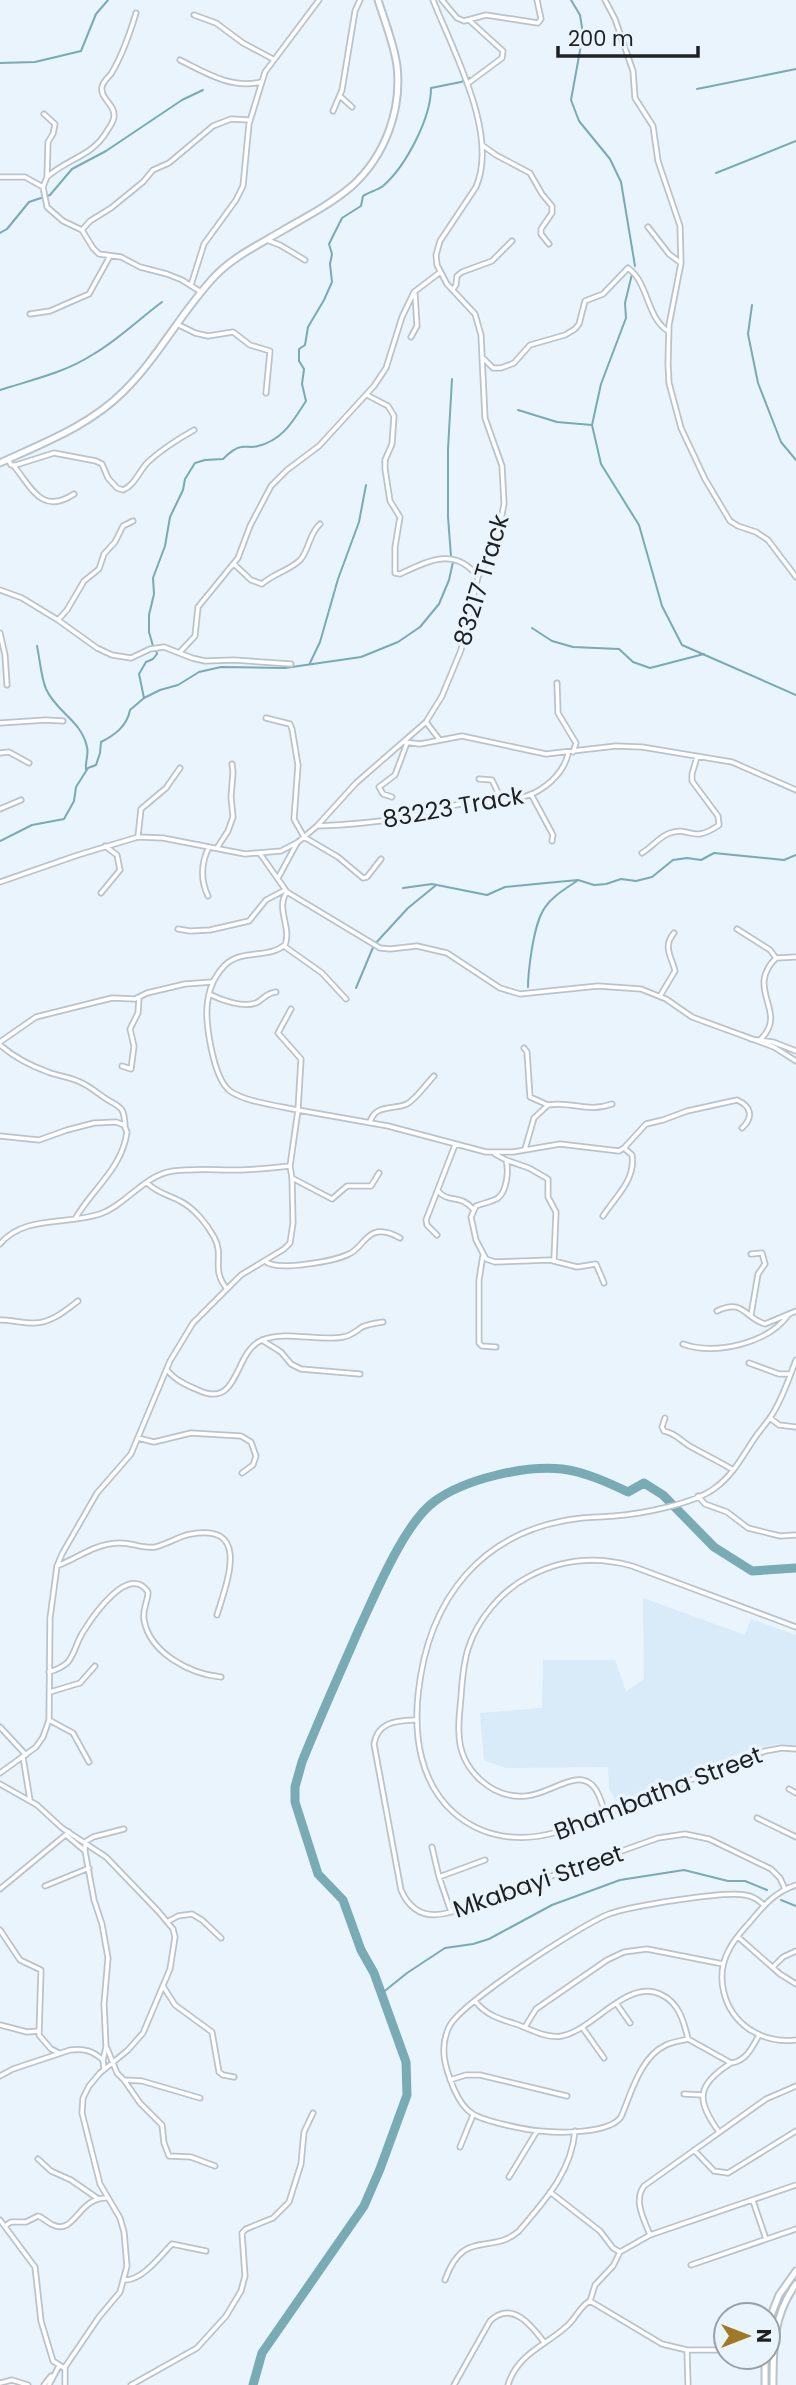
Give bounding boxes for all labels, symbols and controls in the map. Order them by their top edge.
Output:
scale bar [558,14,698,58]
text: 200 m [568,24,634,53]
street label: 83217 Track [445,510,517,650]
street label: 83223 Track [380,778,527,836]
street label: Bhambatha Street [549,1738,767,1848]
street label: Mkabayi Street [449,1836,627,1926]
north arrow [712,2301,782,2371]
text: N [750,2329,777,2343]

